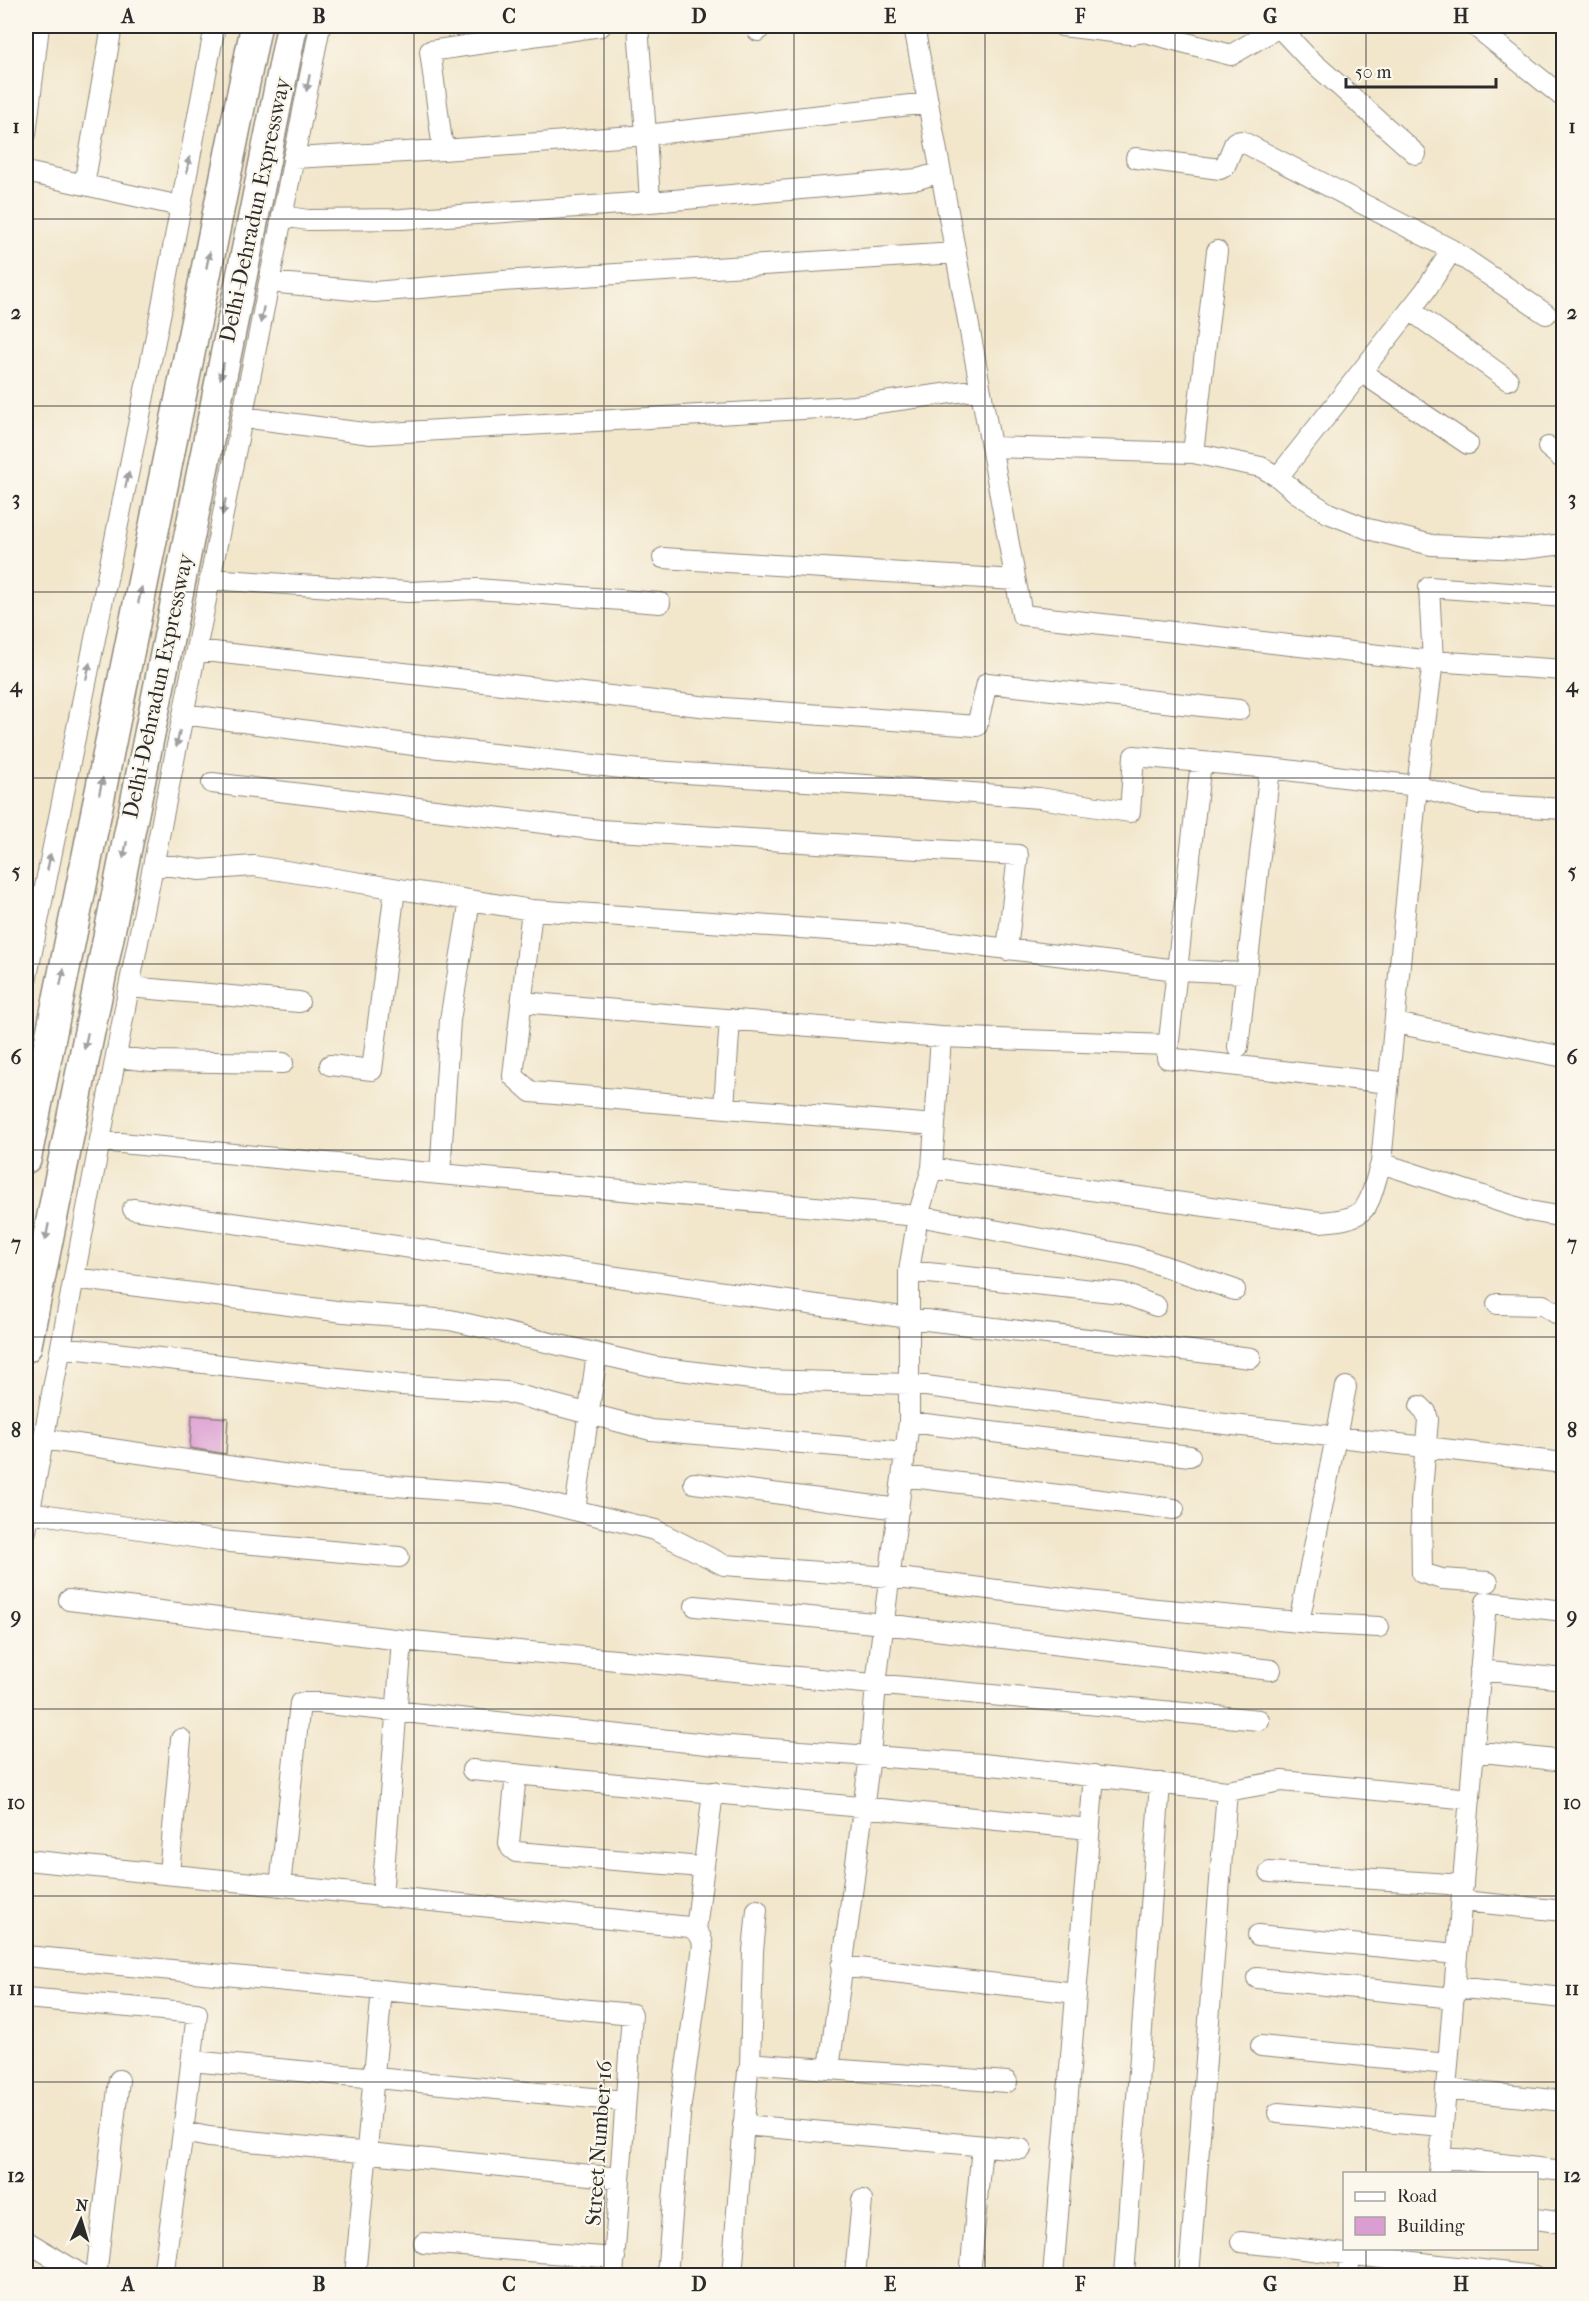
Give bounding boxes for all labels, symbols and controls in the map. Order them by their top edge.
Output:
text: A [120,5,136,28]
text: B [312,5,326,28]
text: C [502,5,516,28]
text: D [691,5,707,28]
text: E [884,5,896,28]
text: F [1074,5,1086,28]
text: G [1263,5,1277,28]
text: H [1453,5,1469,28]
scale bar [1346,51,1496,89]
text: 50 m [1355,62,1392,83]
street label: Delhi-Dehradun Expressway [214,74,296,345]
one-way arrow [303,74,312,93]
text: 1 [12,115,20,138]
text: 1 [1568,115,1576,138]
one-way arrow [184,155,193,174]
one-way arrow [204,250,214,269]
text: 2 [11,301,21,324]
text: 2 [1567,301,1577,324]
one-way arrow [257,306,266,325]
one-way arrow [217,362,227,380]
one-way arrow [123,470,132,489]
text: 3 [12,487,20,510]
text: 3 [1568,487,1576,510]
one-way arrow [219,497,228,516]
street label: Delhi-Dehradun Expressway [117,550,199,821]
one-way arrow [136,585,145,604]
one-way arrow [83,661,93,680]
text: 4 [9,674,23,698]
text: 4 [1565,674,1579,698]
one-way arrow [173,730,182,749]
one-way arrow [97,776,106,795]
one-way arrow [120,841,129,860]
one-way arrow [45,852,54,871]
text: 5 [12,860,21,883]
text: 5 [1568,860,1577,883]
one-way arrow [58,967,67,986]
one-way arrow [81,1032,90,1051]
text: 6 [11,1046,23,1069]
text: 6 [1567,1046,1579,1069]
one-way arrow [42,1223,51,1242]
text: 7 [10,1232,21,1255]
text: 7 [1566,1232,1577,1255]
text: 8 [11,1419,21,1442]
text: 8 [1567,1419,1577,1442]
text: 9 [10,1605,21,1628]
text: 9 [1566,1605,1577,1628]
text: 10 [7,1791,25,1814]
text: 10 [1563,1791,1581,1814]
text: 11 [9,1977,23,2000]
text: 11 [1565,1977,1579,2000]
street label: Street Number 16 [580,2059,618,2227]
text: 12 [7,2164,25,2187]
text: 12 [1563,2164,1581,2187]
legend [1343,2172,1538,2250]
text: Road [1397,2186,1437,2207]
north arrow [51,2190,111,2250]
text: N [75,2196,90,2215]
text: Building [1397,2216,1465,2237]
text: A [120,2273,136,2296]
text: B [312,2273,326,2296]
text: C [502,2273,516,2296]
text: D [691,2273,707,2296]
text: E [884,2273,896,2296]
text: F [1074,2273,1086,2296]
text: G [1263,2273,1277,2296]
text: H [1453,2273,1469,2296]

